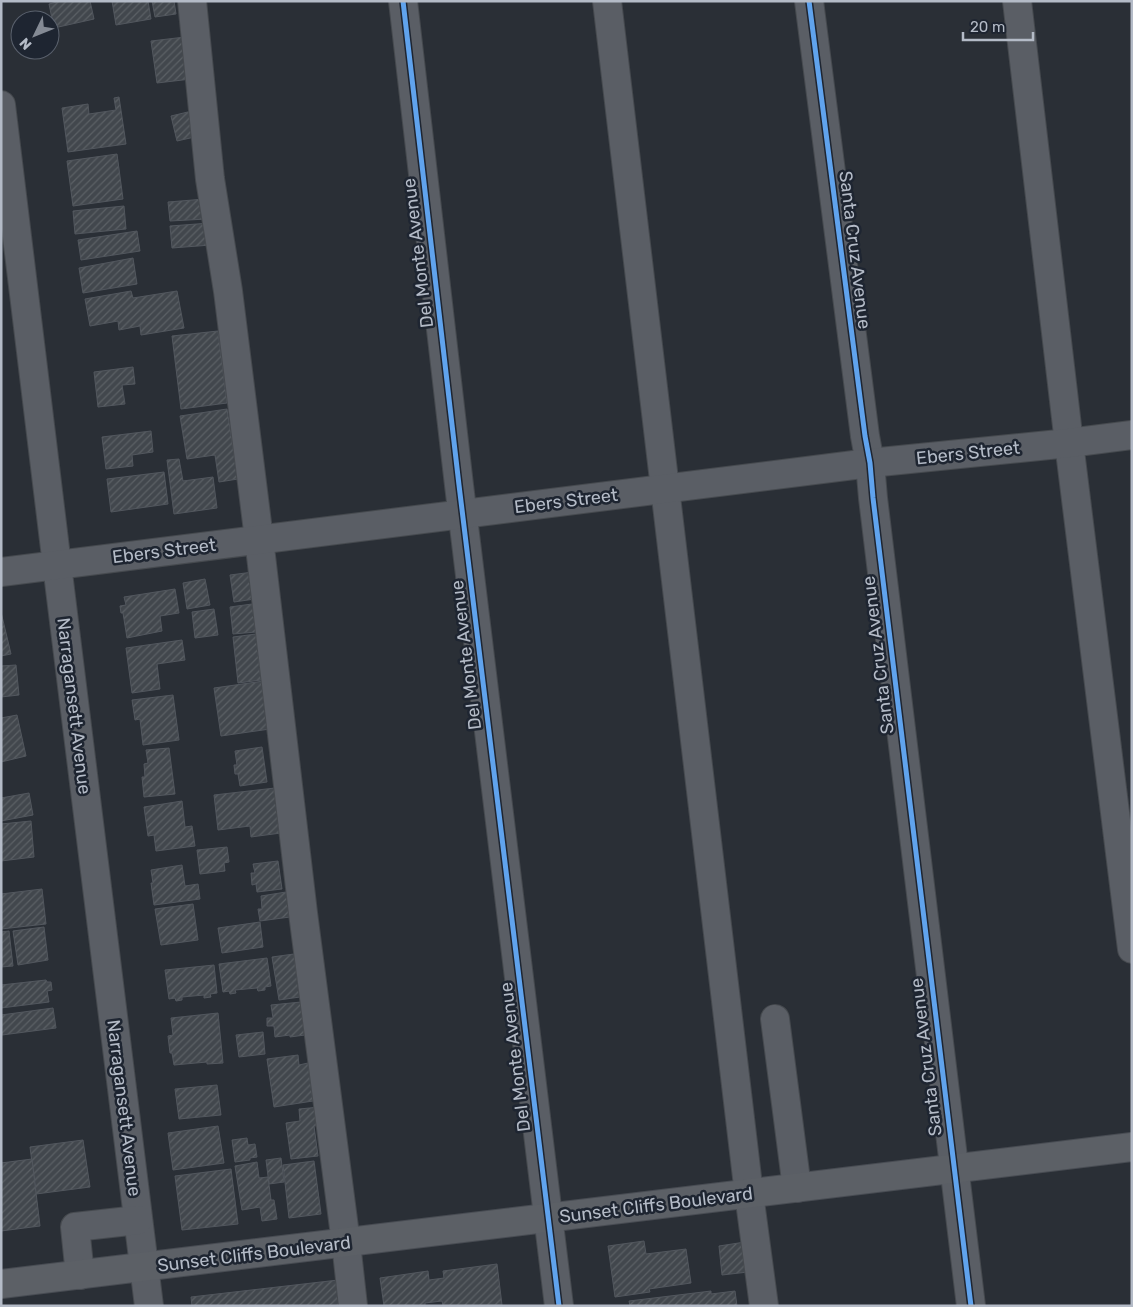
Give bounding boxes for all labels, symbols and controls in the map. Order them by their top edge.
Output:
north arrow [10,10,60,60]
scale bar [963,10,1033,42]
text: 20 m [970,18,1005,36]
text: N [16,34,36,53]
street label: Santa Cruz Avenue [834,170,876,330]
street label: Del Monte Avenue [398,177,438,329]
street label: Ebers Street [915,437,1021,469]
street label: Ebers Street [513,484,619,518]
street label: Ebers Street [111,534,217,568]
street label: Santa Cruz Avenue [857,575,899,735]
street label: Del Monte Avenue [446,579,486,731]
street label: Narragansett Avenue [52,616,96,796]
street label: Santa Cruz Avenue [905,977,947,1137]
street label: Del Monte Avenue [495,981,535,1133]
street label: Narragansett Avenue [102,1018,146,1198]
street label: Sunset Cliffs Boulevard [558,1182,754,1228]
street label: Sunset Cliffs Boulevard [156,1231,352,1277]

